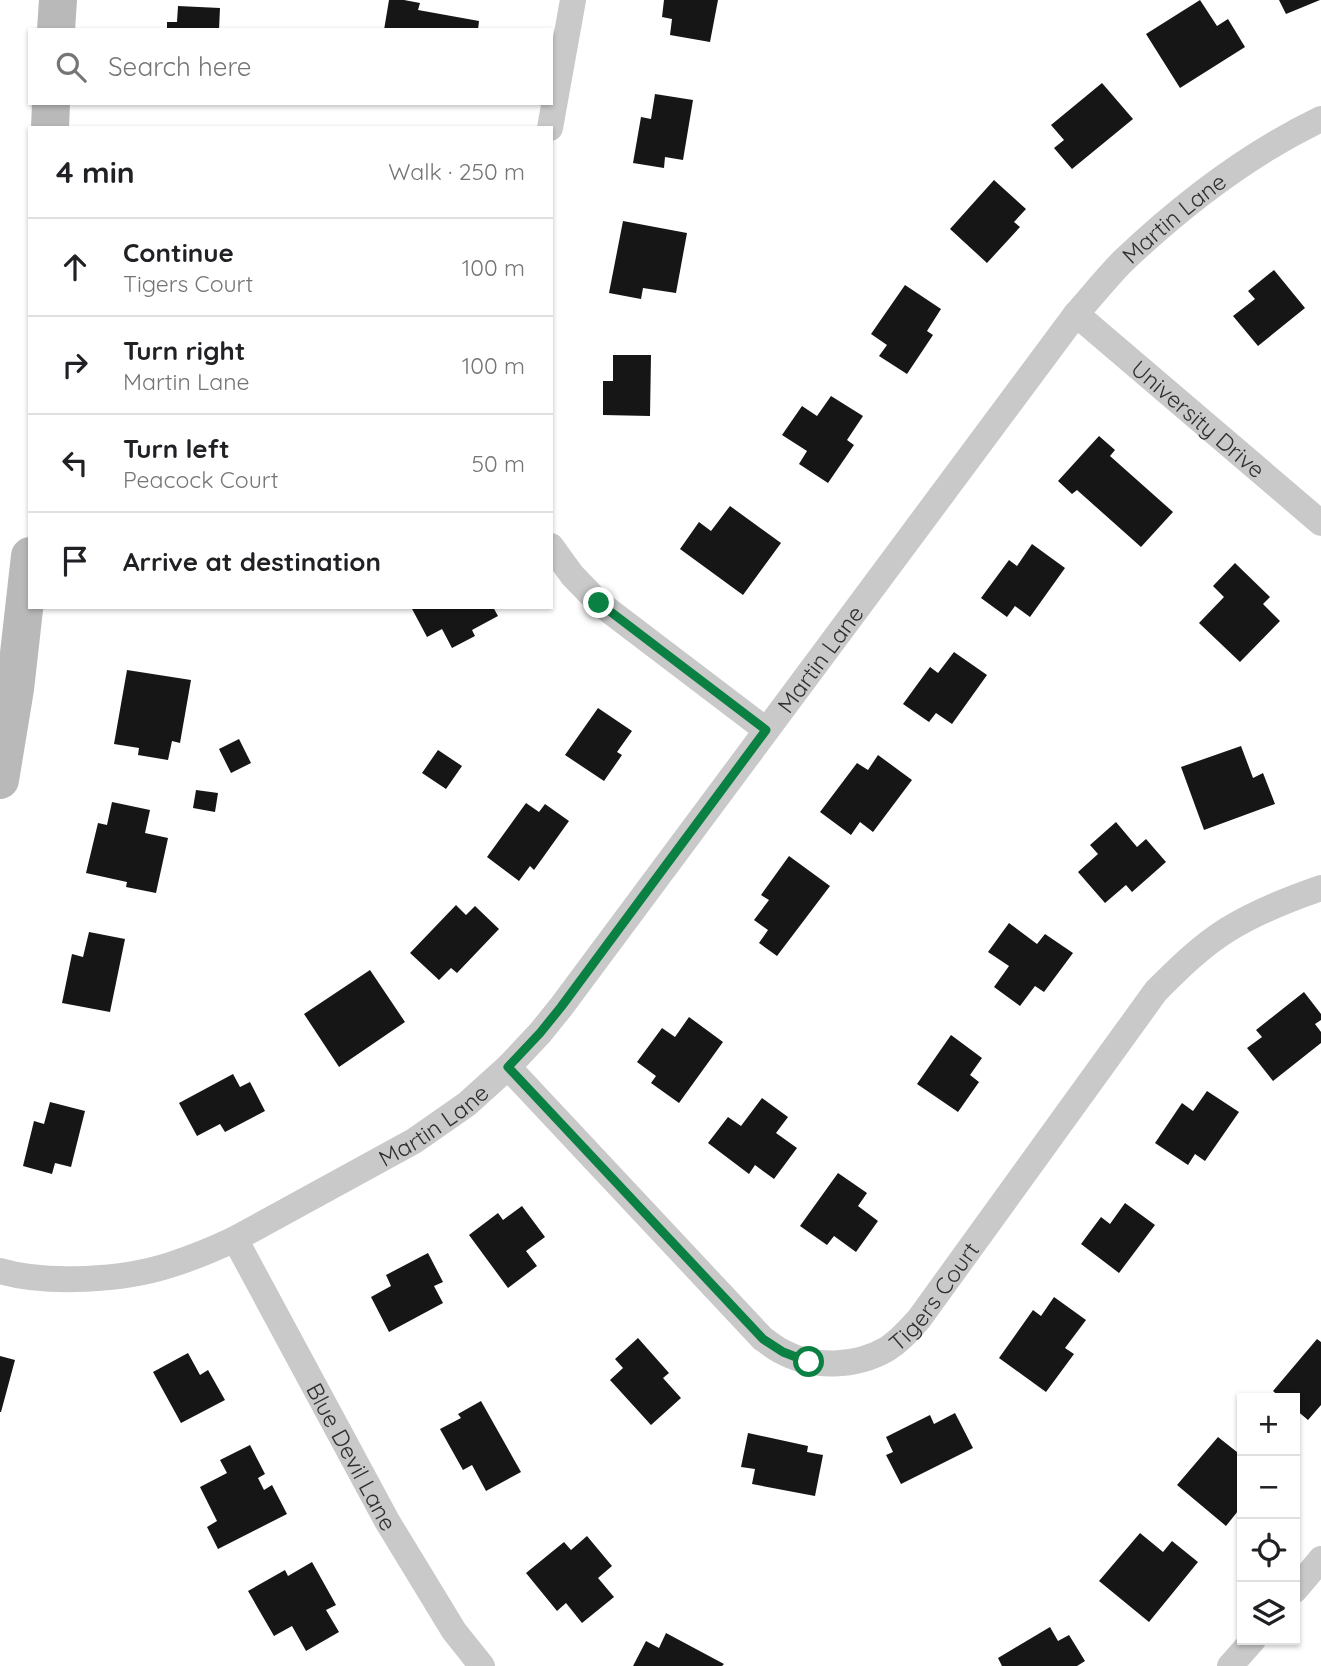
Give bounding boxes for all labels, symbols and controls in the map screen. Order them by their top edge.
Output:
search box [28,28,553,105]
icon: search [52,48,90,86]
text: Search here [108,50,252,83]
text: 4 min [56,153,135,191]
text: Walk · 250 m [388,157,525,186]
street label: Martin Lane [1115,166,1231,269]
text: Continue [123,236,234,269]
icon: ahead [56,248,94,286]
text: 100 m [462,253,525,282]
text: Tigers Court [123,269,253,298]
text: Turn right [123,334,245,367]
icon: right [56,346,94,384]
text: 100 m [462,351,525,380]
street label: University Drive [1126,353,1271,484]
text: Martin Lane [123,367,250,396]
text: Turn left [123,432,230,465]
icon: left [56,444,94,482]
text: 50 m [472,449,525,478]
text: Peacock Court [123,465,278,494]
icon: arrive [56,542,94,580]
text: Arrive at destination [123,545,381,578]
route end [583,587,614,618]
street label: Martin Lane [770,599,869,718]
street label: Martin Lane [373,1077,494,1172]
street label: Tigers Court [883,1236,985,1357]
route start [793,1346,824,1377]
street label: Blue Devil Lane [301,1378,404,1536]
map controls [1237,1393,1300,1645]
button: + [1237,1393,1300,1456]
button: − [1237,1456,1300,1519]
button: locate [1237,1519,1300,1582]
button: layers [1237,1582,1300,1645]

